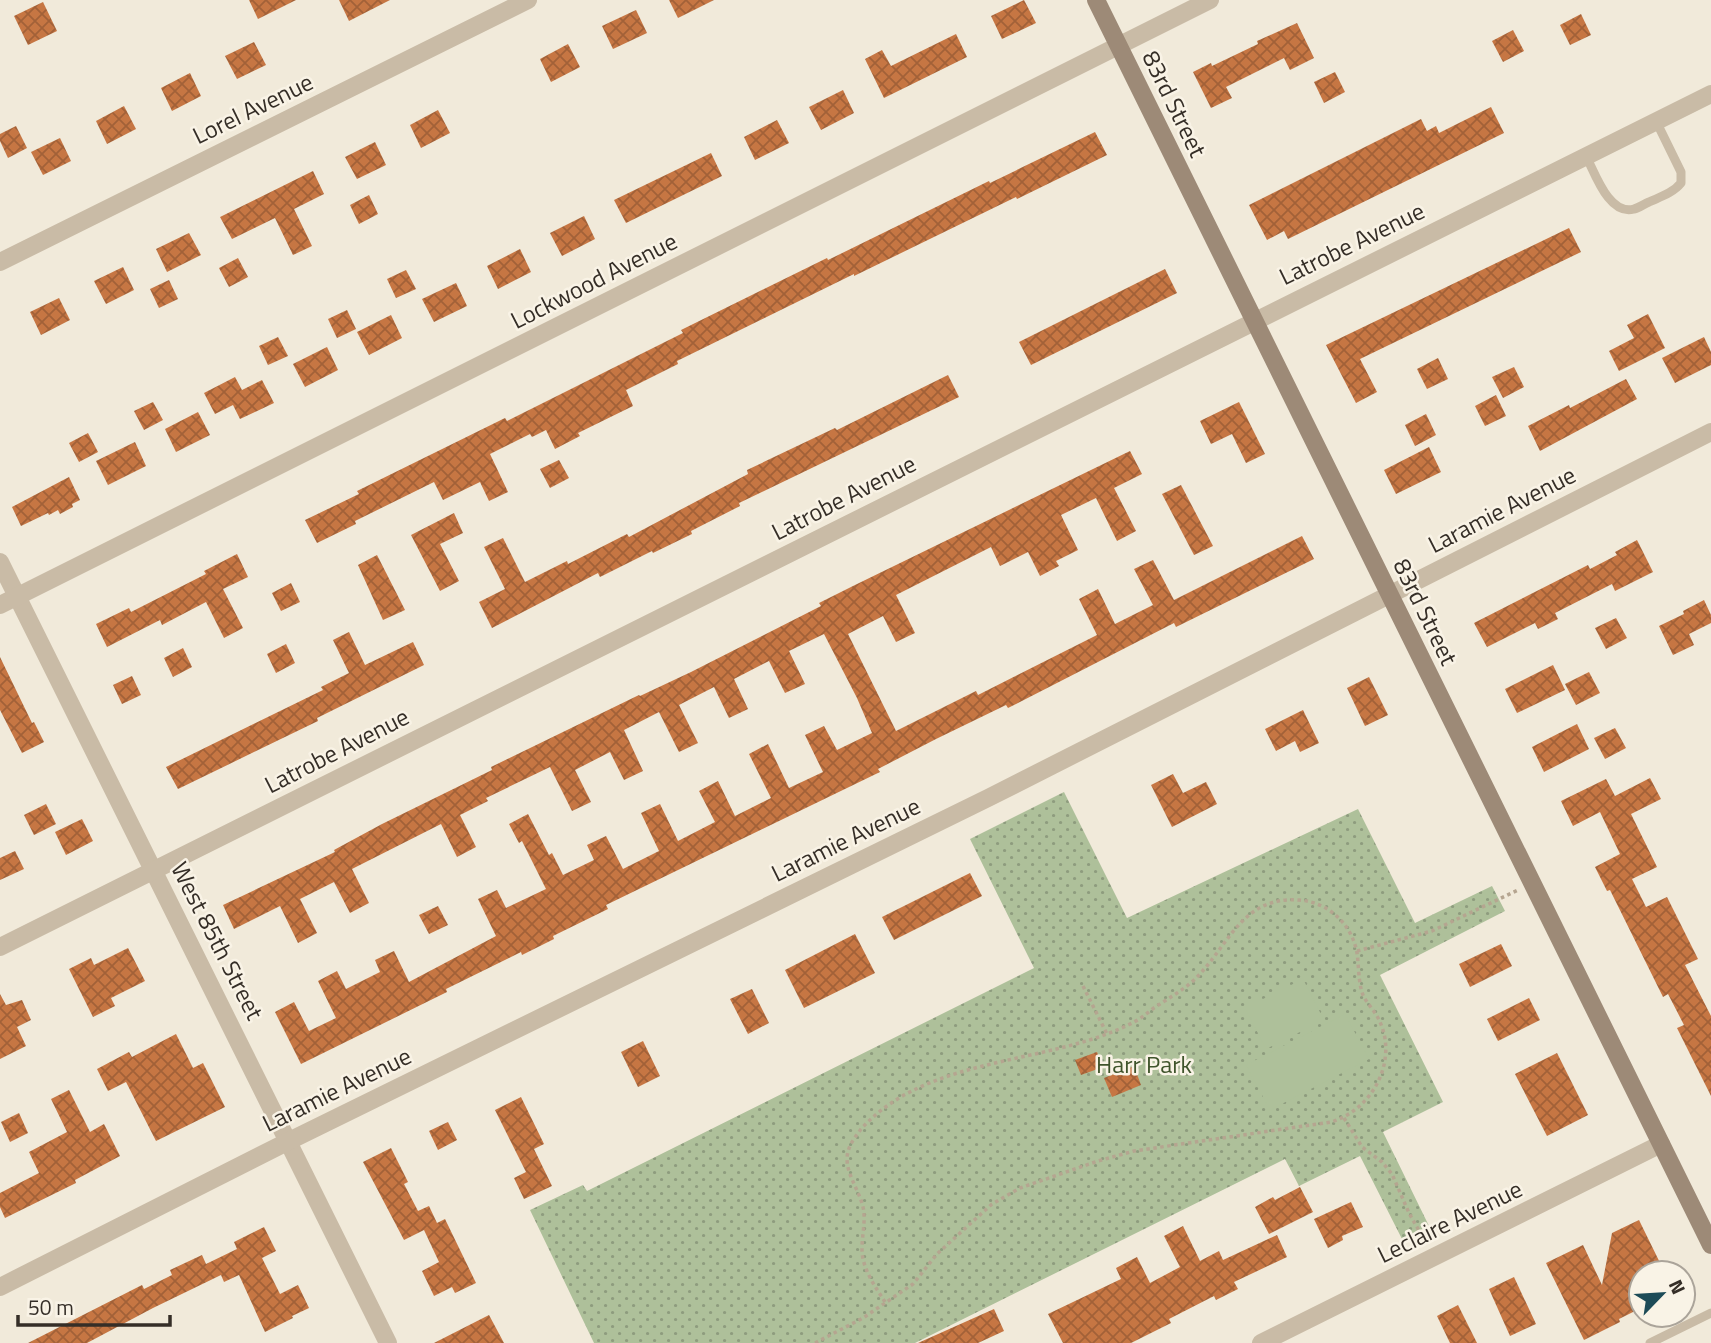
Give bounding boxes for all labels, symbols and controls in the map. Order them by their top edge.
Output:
street label: 83rd Street [1134,44,1216,164]
street label: Lorel Avenue [186,63,319,153]
street label: Latrobe Avenue [1273,192,1430,294]
street label: Lockwood Avenue [504,223,683,338]
street label: Latrobe Avenue [765,445,922,549]
street label: Laramie Avenue [1421,456,1582,562]
street label: 83rd Street [1385,552,1467,672]
street label: Latrobe Avenue [258,698,415,802]
street label: Laramie Avenue [765,787,926,891]
street label: West 85th Street [163,855,273,1026]
street label: Laramie Avenue [256,1037,417,1141]
park label: Harr Park [1096,1046,1193,1082]
street label: Leclaire Avenue [1371,1170,1528,1272]
north arrow [1627,1259,1697,1329]
text: N [1662,1275,1694,1299]
scale bar [18,1284,170,1328]
text: 50 m [28,1291,74,1323]

